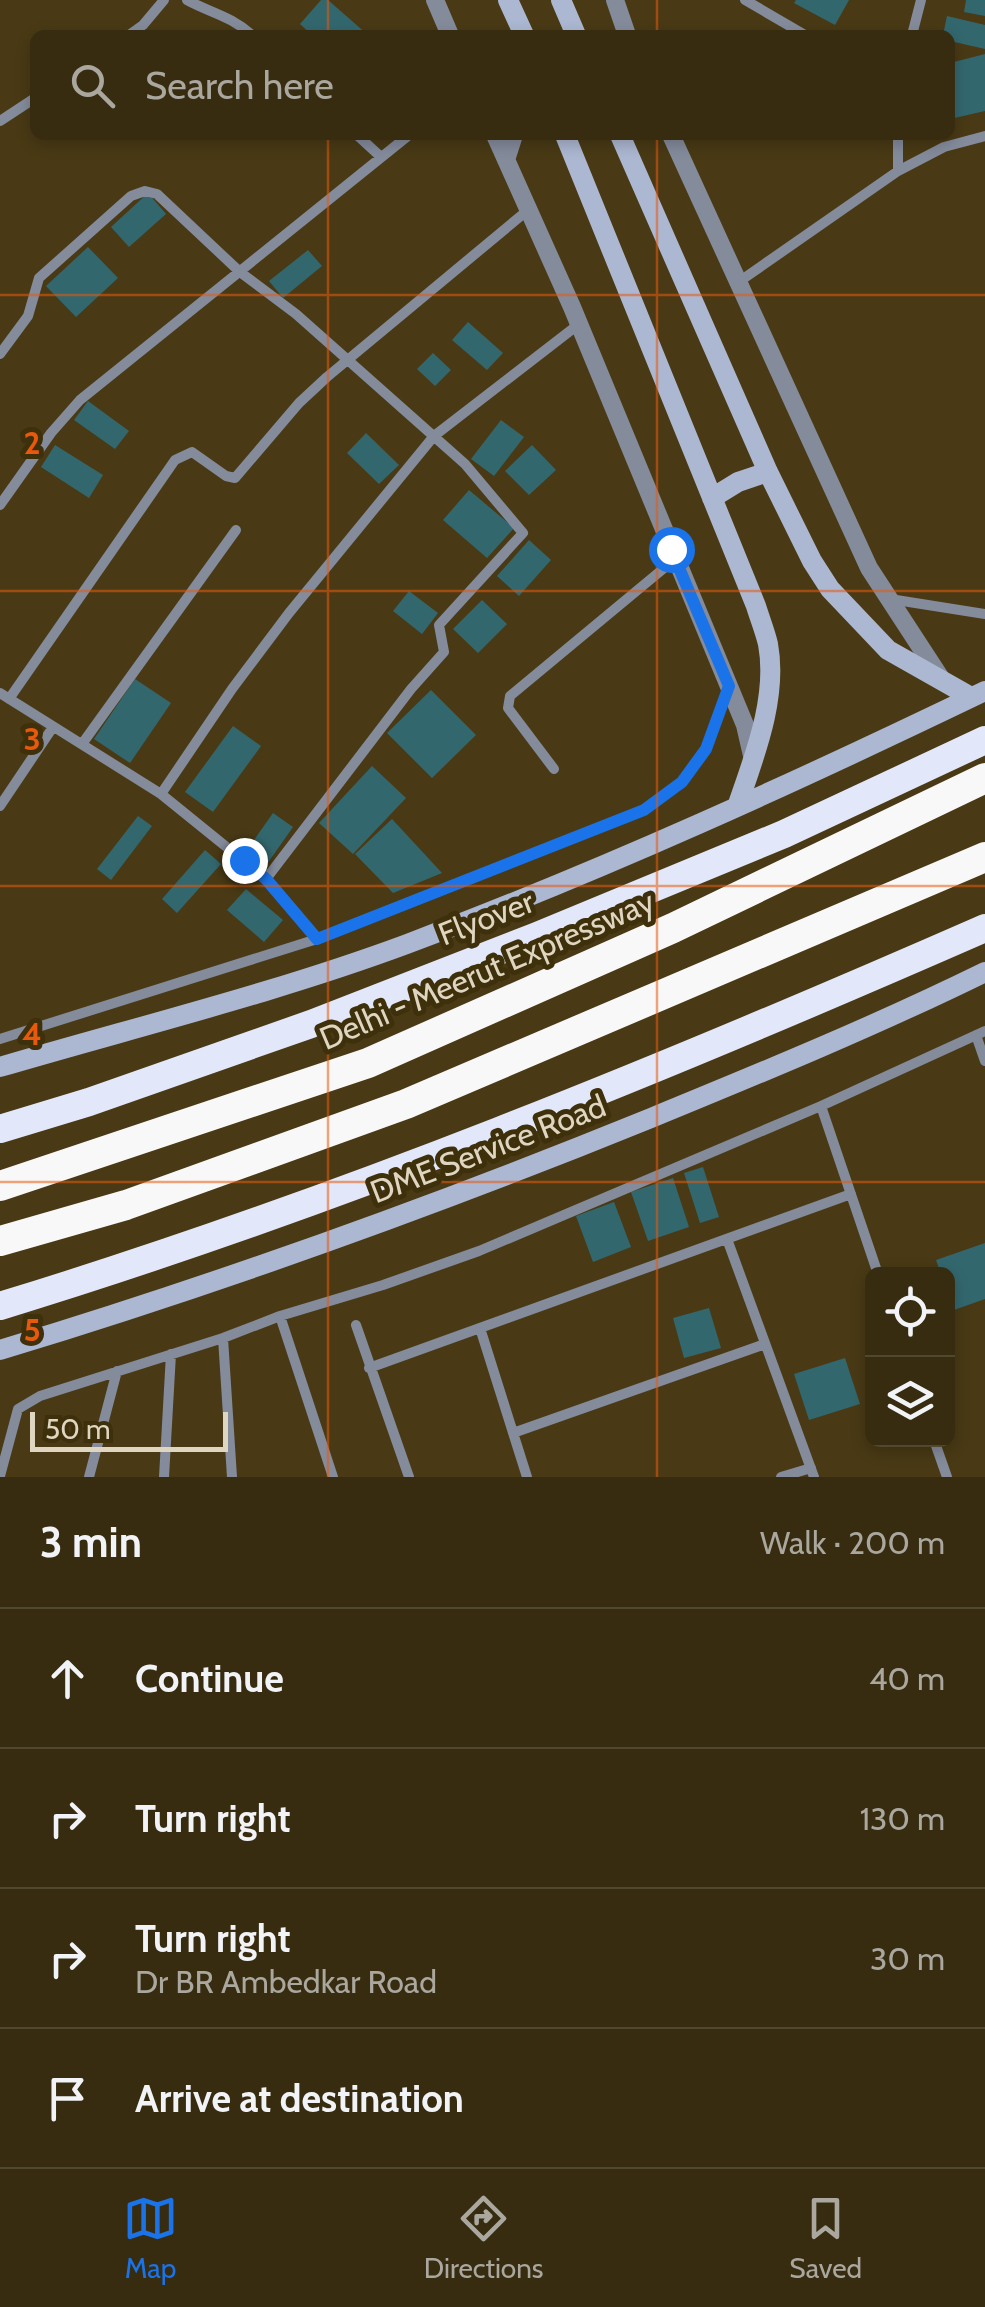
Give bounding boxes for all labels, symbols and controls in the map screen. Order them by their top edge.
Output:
search box [30,30,955,140]
icon: search [65,58,120,113]
text: Search here [145,62,334,109]
text: 2 [24,423,40,462]
route start [649,527,695,573]
text: 3 [23,719,41,758]
route end [222,838,268,884]
street label: Delhi - Meerut Expressway [314,881,660,1058]
street label: Flyover [433,881,540,954]
text: 4 [22,1014,42,1053]
street label: DME Service Road [365,1086,611,1211]
map controls [865,1267,955,1447]
button: locate [865,1267,955,1357]
text: 5 [23,1310,41,1349]
button: layers [865,1357,955,1447]
scale bar [30,1407,228,1452]
text: 50 m [45,1412,111,1446]
text: 3 min [40,1516,142,1568]
text: Walk · 200 m [760,1523,945,1562]
icon: ahead [40,1651,95,1706]
text: Continue [135,1655,284,1702]
text: 40 m [869,1659,945,1698]
icon: right [40,1791,95,1846]
text: Turn right [135,1795,291,1842]
text: 130 m [860,1799,945,1838]
text: Turn right [135,1915,291,1962]
icon: right [40,1931,95,1986]
text: 30 m [870,1939,945,1978]
text: Dr BR Ambedkar Road [135,1962,437,2001]
icon: arrive [40,2071,95,2126]
text: Arrive at destination [135,2075,464,2122]
tab: Map [123,2191,178,2285]
tab: Directions [424,2191,543,2285]
tab: Saved [789,2191,862,2285]

